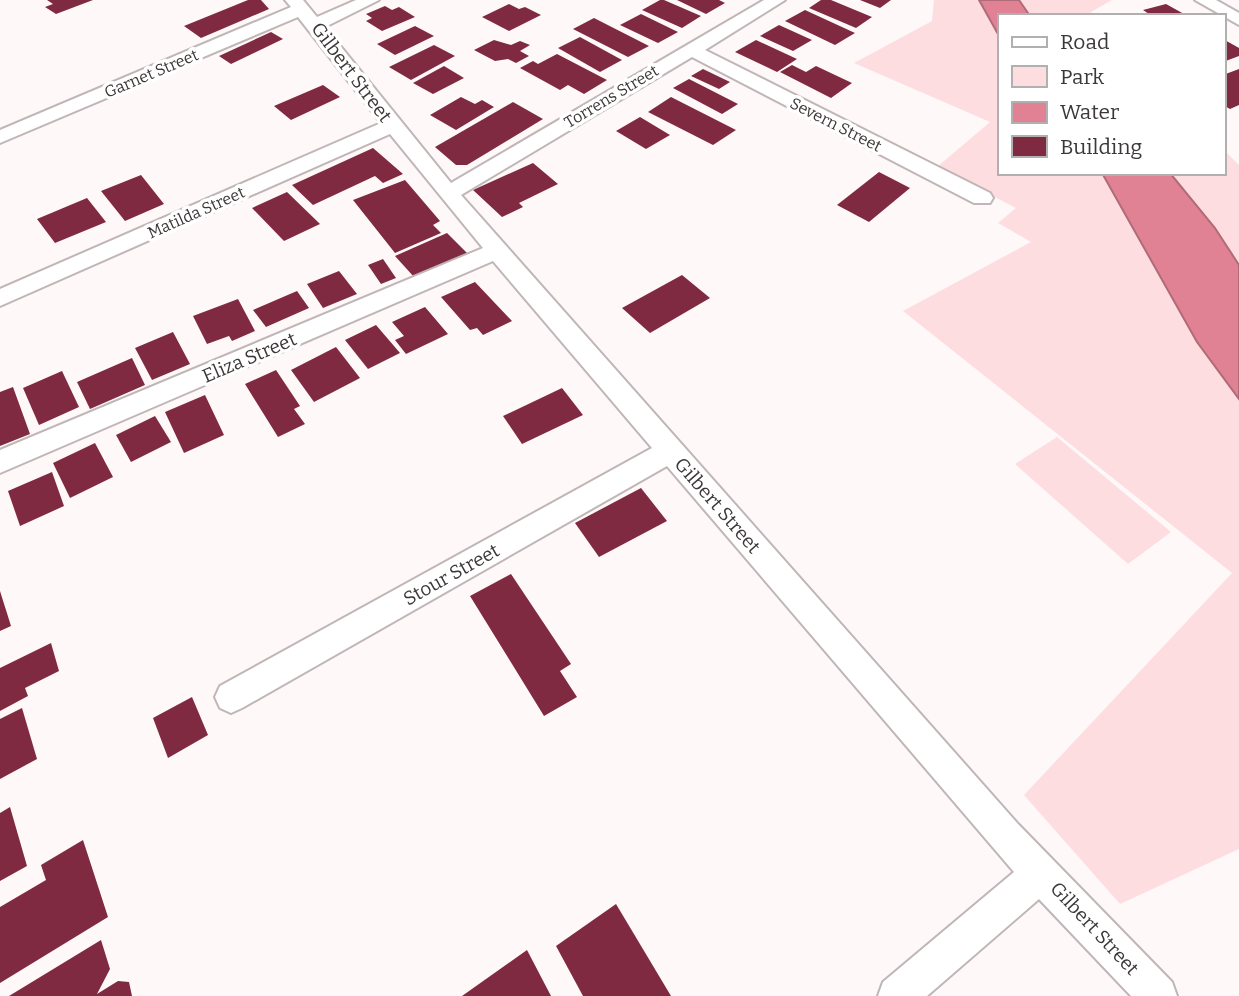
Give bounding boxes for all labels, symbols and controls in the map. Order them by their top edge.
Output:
legend [998,14,1225,175]
street label: Gilbert Street [307,18,397,127]
text: Road [1060,29,1109,55]
street label: Garnet Street [101,45,201,102]
street label: Torrens Street [561,61,662,132]
text: Park [1060,64,1104,90]
street label: Severn Street [787,93,885,156]
text: Water [1060,99,1119,125]
text: Building [1060,134,1143,160]
street label: Matilda Street [145,182,248,242]
street label: Eliza Street [199,327,300,388]
street label: Gilbert Street [670,453,766,558]
street label: Stour Street [399,539,503,610]
street label: Gilbert Street [1046,877,1144,980]

